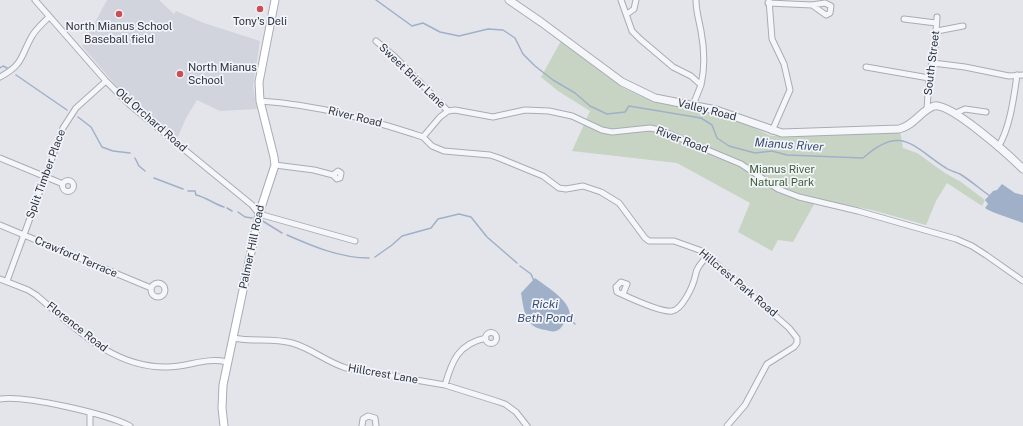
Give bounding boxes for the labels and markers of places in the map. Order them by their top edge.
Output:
marker: Tony's Deli [255,4,265,14]
marker: North Mianus School Baseball field [114,9,124,19]
place label: Tony's Deli [233,15,287,29]
place label: North Mianus School Baseball field [66,20,172,46]
place label: North Mianus School [188,61,257,87]
marker: North Mianus School [175,69,185,79]

